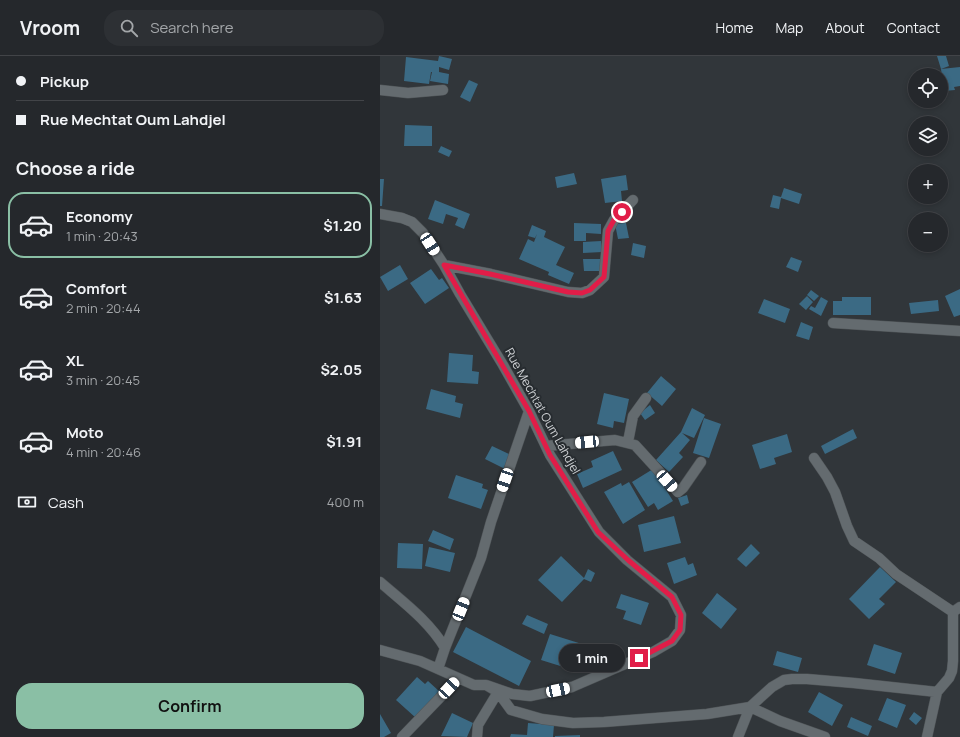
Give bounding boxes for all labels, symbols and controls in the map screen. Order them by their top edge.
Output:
search box [104,10,384,46]
text: Vroom [20,15,80,41]
icon: search [118,17,140,39]
text: Search here [150,17,234,38]
text: Home [716,18,753,37]
text: Map [775,18,803,37]
text: About [825,18,865,37]
text: Contact [887,18,940,37]
map controls [908,68,948,252]
button: locate [908,68,948,108]
text: Pickup [40,71,89,92]
text: Rue Mechtat Oum Lahdjel [40,109,226,130]
button: layers [908,116,948,156]
text: Choose a ride [16,156,135,180]
button: + [908,164,948,204]
route start [613,203,631,221]
text: Economy [66,206,133,227]
icon: car [18,207,54,243]
button: − [908,212,948,252]
text: $1.20 [323,215,362,236]
text: 1 min · 20:43 [66,227,138,245]
car [418,231,442,257]
text: Comfort [66,278,127,299]
icon: car [18,279,54,315]
text: $1.63 [324,287,362,308]
text: 2 min · 20:44 [66,299,141,317]
street label: Rue Mechtat Oum Lahdjel [501,345,585,477]
text: XL [66,350,84,371]
icon: car [18,351,54,387]
text: $2.05 [320,359,362,380]
text: 3 min · 20:45 [66,371,140,389]
text: Moto [66,422,103,443]
icon: car [18,423,54,459]
text: $1.91 [326,431,362,452]
car [575,435,599,449]
text: 4 min · 20:46 [66,443,141,461]
car [495,467,515,493]
car [655,468,679,494]
icon: cash [16,491,38,513]
text: Cash [48,492,84,513]
text: 400 m [327,493,364,511]
car [451,596,471,622]
callout: 1 min [559,644,625,672]
text: 1 min [576,649,608,667]
route end [630,649,648,667]
car [436,675,462,701]
car [545,682,571,698]
button: Confirm [16,683,364,729]

